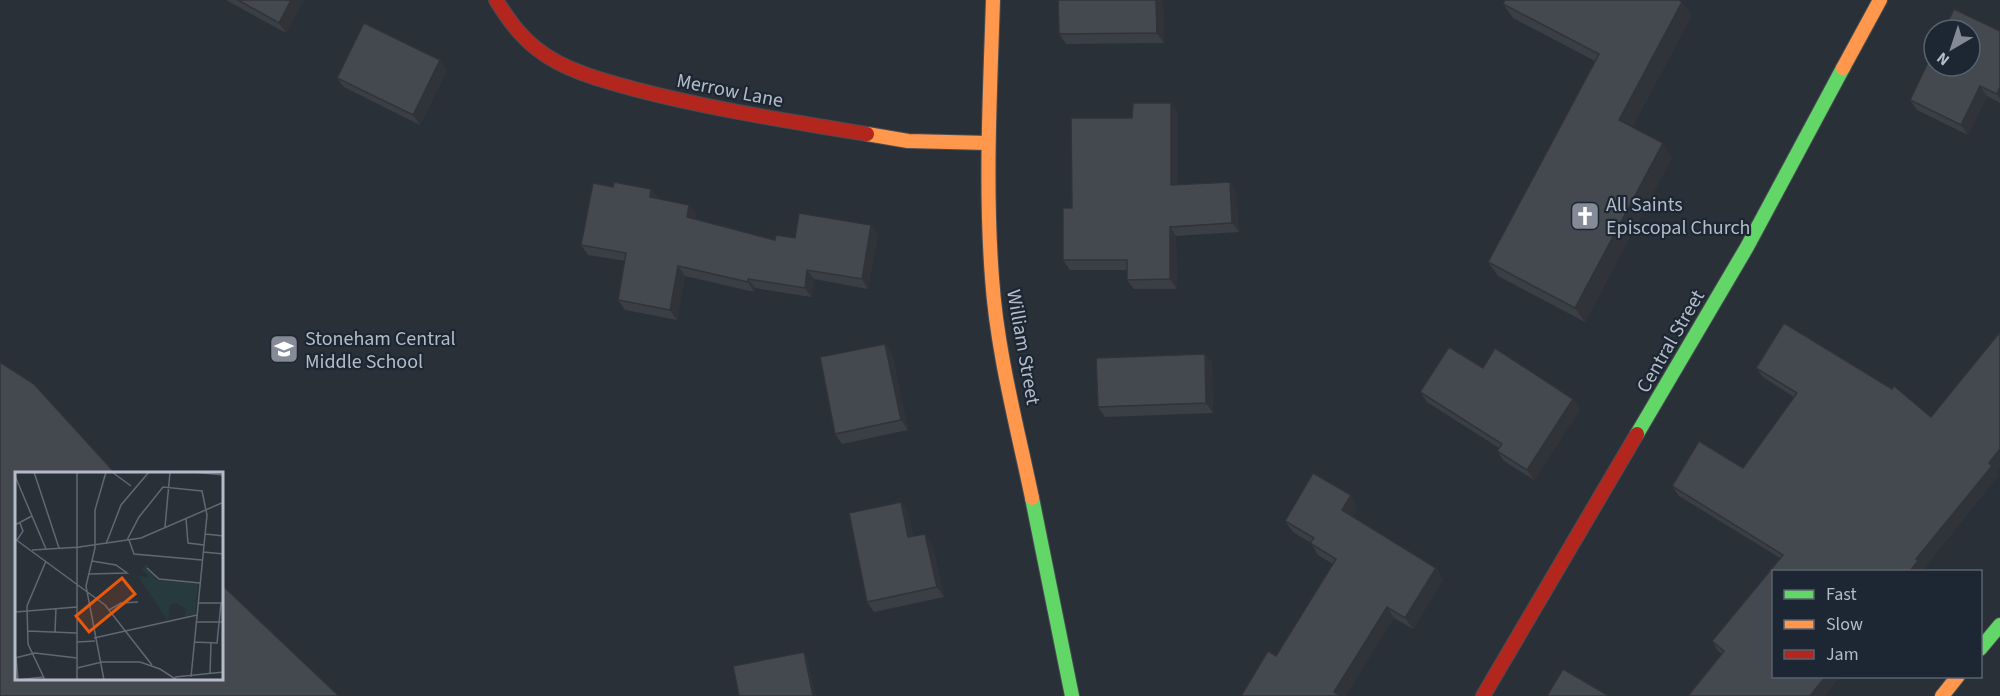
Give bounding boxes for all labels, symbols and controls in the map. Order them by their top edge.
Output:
north arrow [1922,18,1982,78]
text: N [1932,47,1954,71]
street label: Merrow Lane [674,67,786,115]
place label: All Saints Episcopal Church [1606,191,1750,242]
church icon: All Saints Episcopal Church [1569,200,1601,232]
street label: Central Street [1630,285,1712,398]
street label: William Street [999,287,1047,407]
place label: Stoneham Central Middle School [305,325,456,376]
school or university icon: Stoneham Central Middle School [268,333,300,365]
inset map [15,472,224,681]
legend [1772,570,1982,678]
text: Fast [1826,582,1857,607]
text: Slow [1826,612,1863,637]
text: Jam [1826,642,1859,667]

